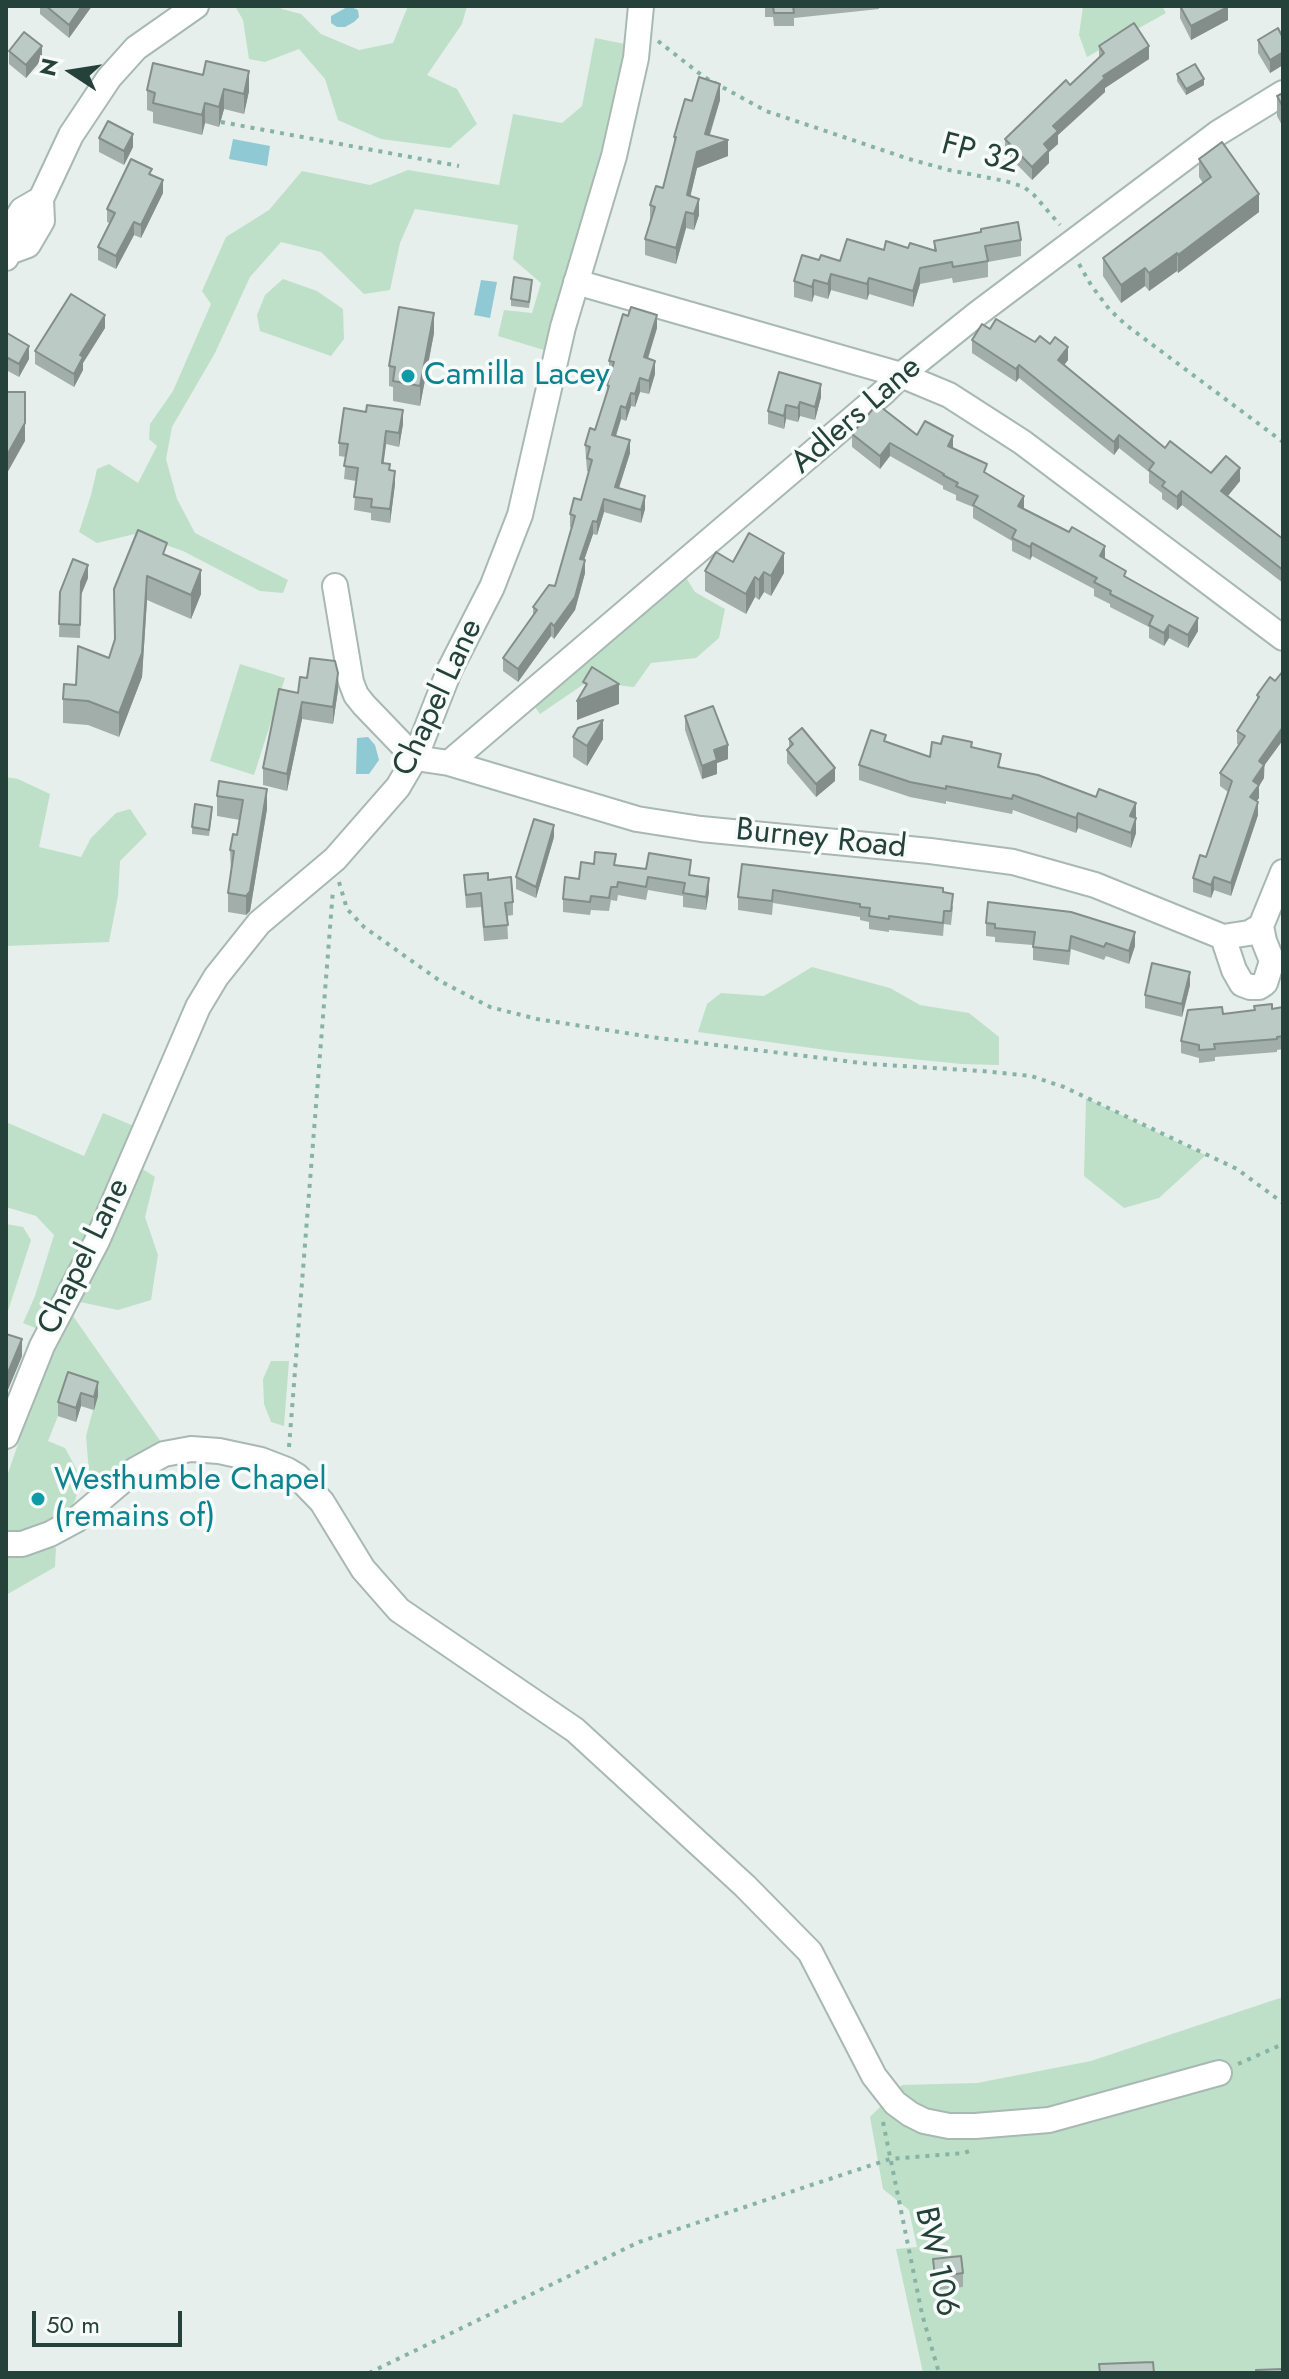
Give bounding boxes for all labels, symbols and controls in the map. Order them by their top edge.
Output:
north arrow [32,32,112,112]
text: N [31,55,66,79]
street label: FP 32 [937,126,1023,184]
street label: Adlers Lane [784,349,930,483]
place label: Camilla Lacey [424,357,609,395]
marker: Camilla Lacey [399,367,417,385]
street label: Chapel Lane [386,613,492,783]
street label: Burney Road [734,812,908,868]
street label: Chapel Lane [31,1173,139,1341]
place label: Westhumble Chapel (remains of) [54,1462,327,1537]
marker: Westhumble Chapel (remains of) [29,1490,47,1508]
street label: BW 106 [905,2204,965,2320]
scale bar [36,2295,186,2345]
text: 50 m [46,2307,100,2342]

